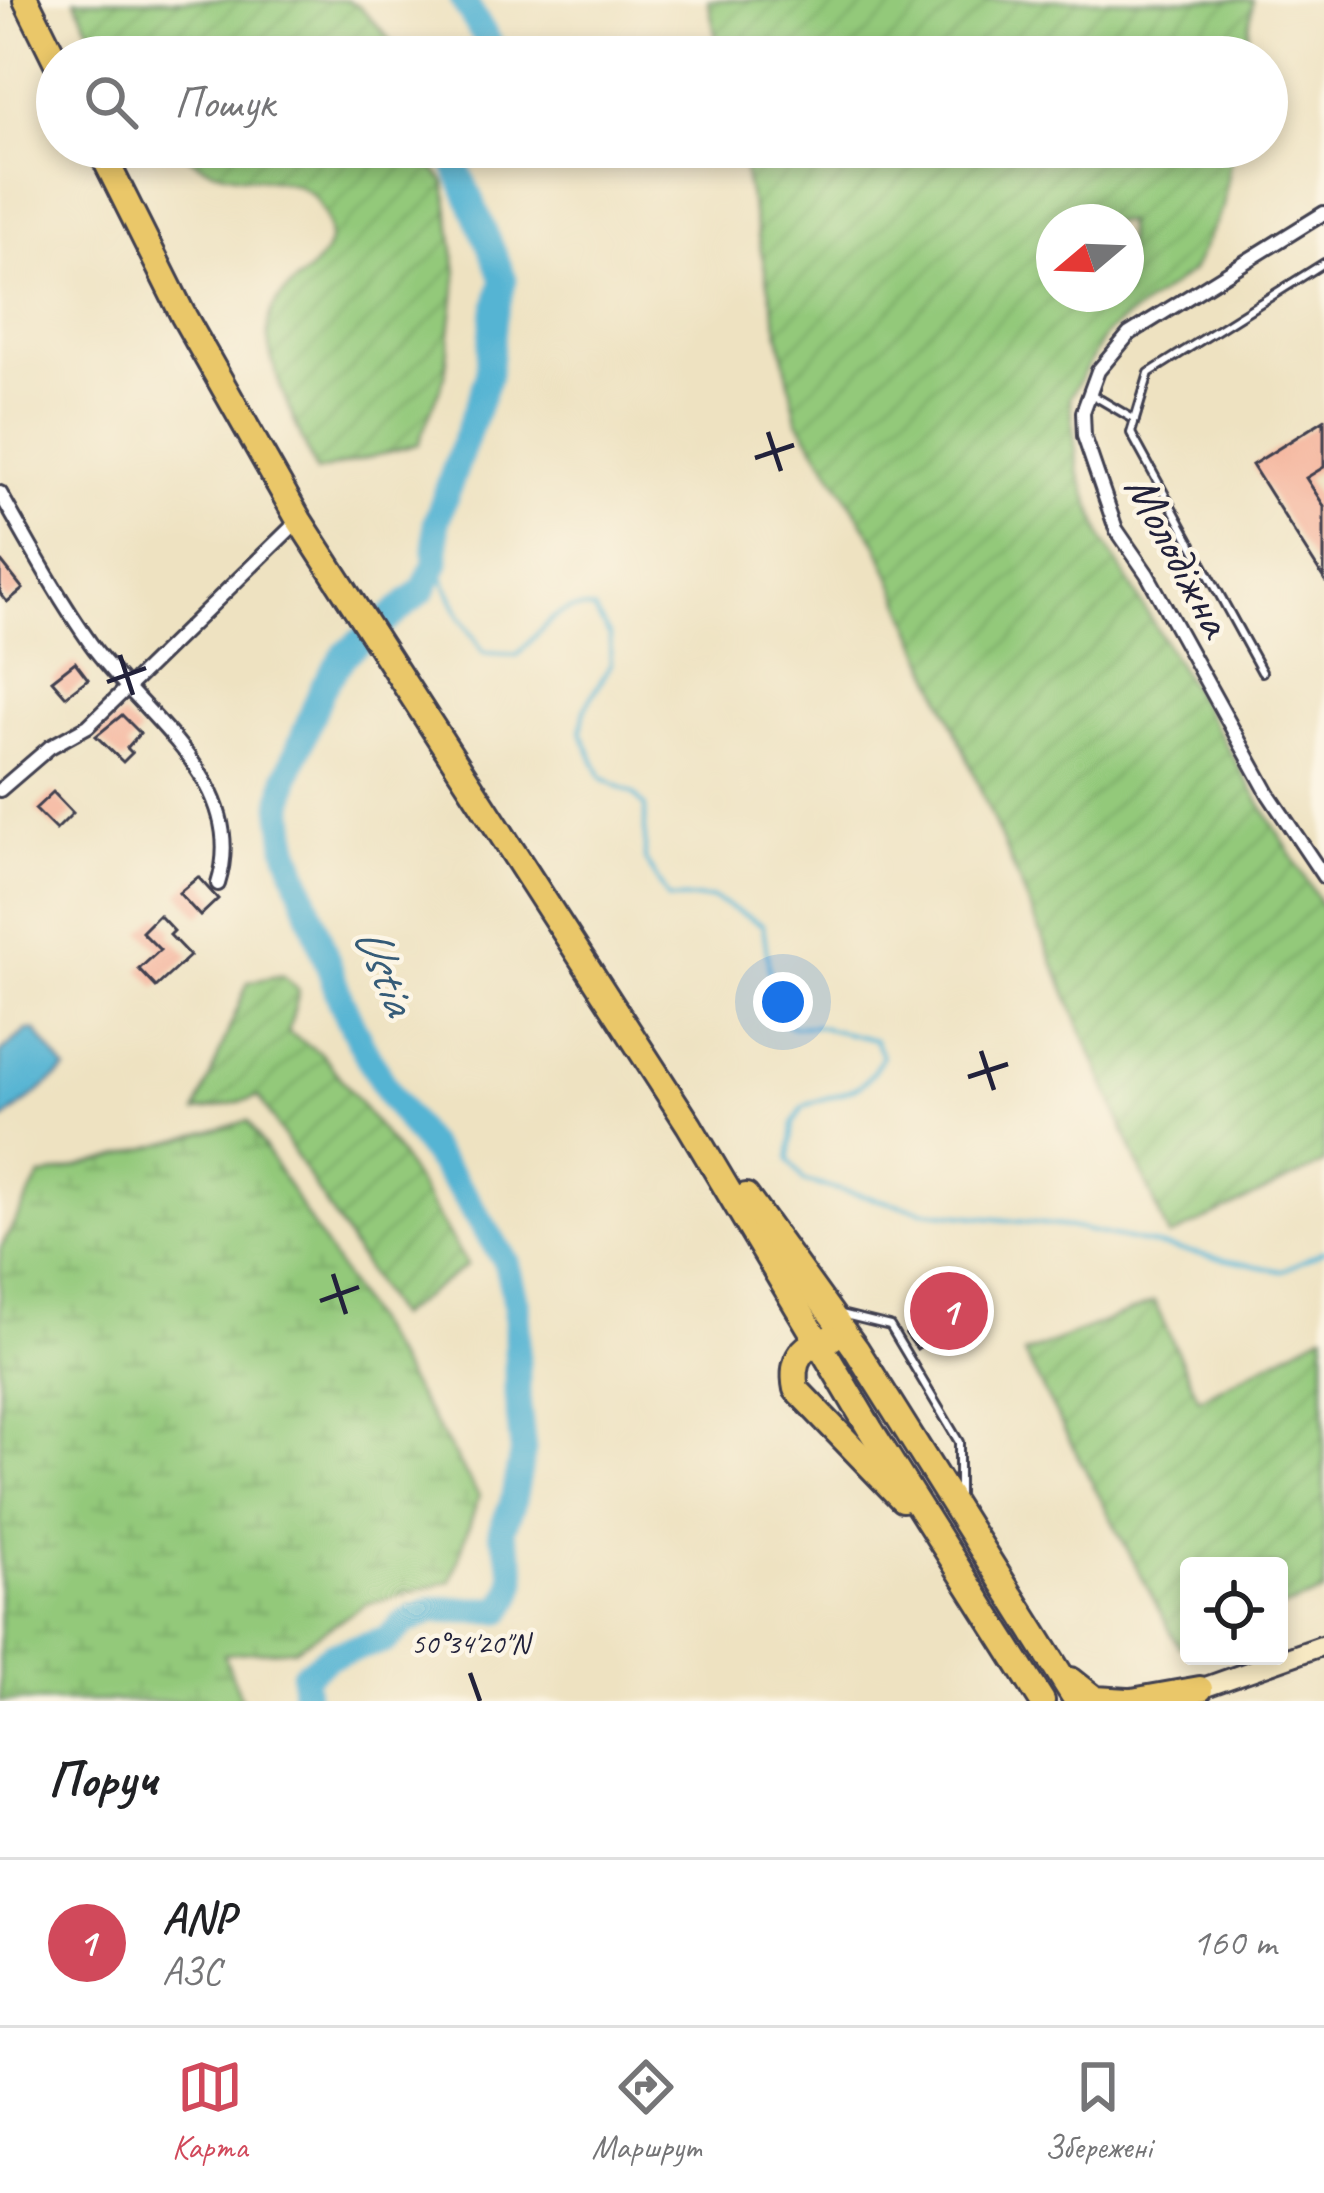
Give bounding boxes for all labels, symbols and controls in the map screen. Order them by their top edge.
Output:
search box [36,36,1288,168]
icon: search [78,69,144,135]
text: Пошук [174,74,274,131]
north arrow [1036,204,1144,312]
street label: Молодіжна [1112,464,1248,649]
water label: Ustia [340,916,434,1027]
your location [753,972,813,1032]
pin: 1 [910,1266,988,1356]
map controls [1180,1557,1288,1665]
button: locate [1180,1557,1288,1665]
text: 50°34'20"N [411,1624,534,1662]
text: Поруч [48,1747,157,1811]
text: ANP [162,1890,234,1947]
text: 1 [78,1918,96,1967]
text: 160 m [1192,1918,1276,1967]
text: АЗС [162,1947,221,1996]
tab: Карта [172,2054,247,2168]
tab: Маршрут [592,2054,700,2168]
tab: Збережені [1045,2054,1152,2168]

